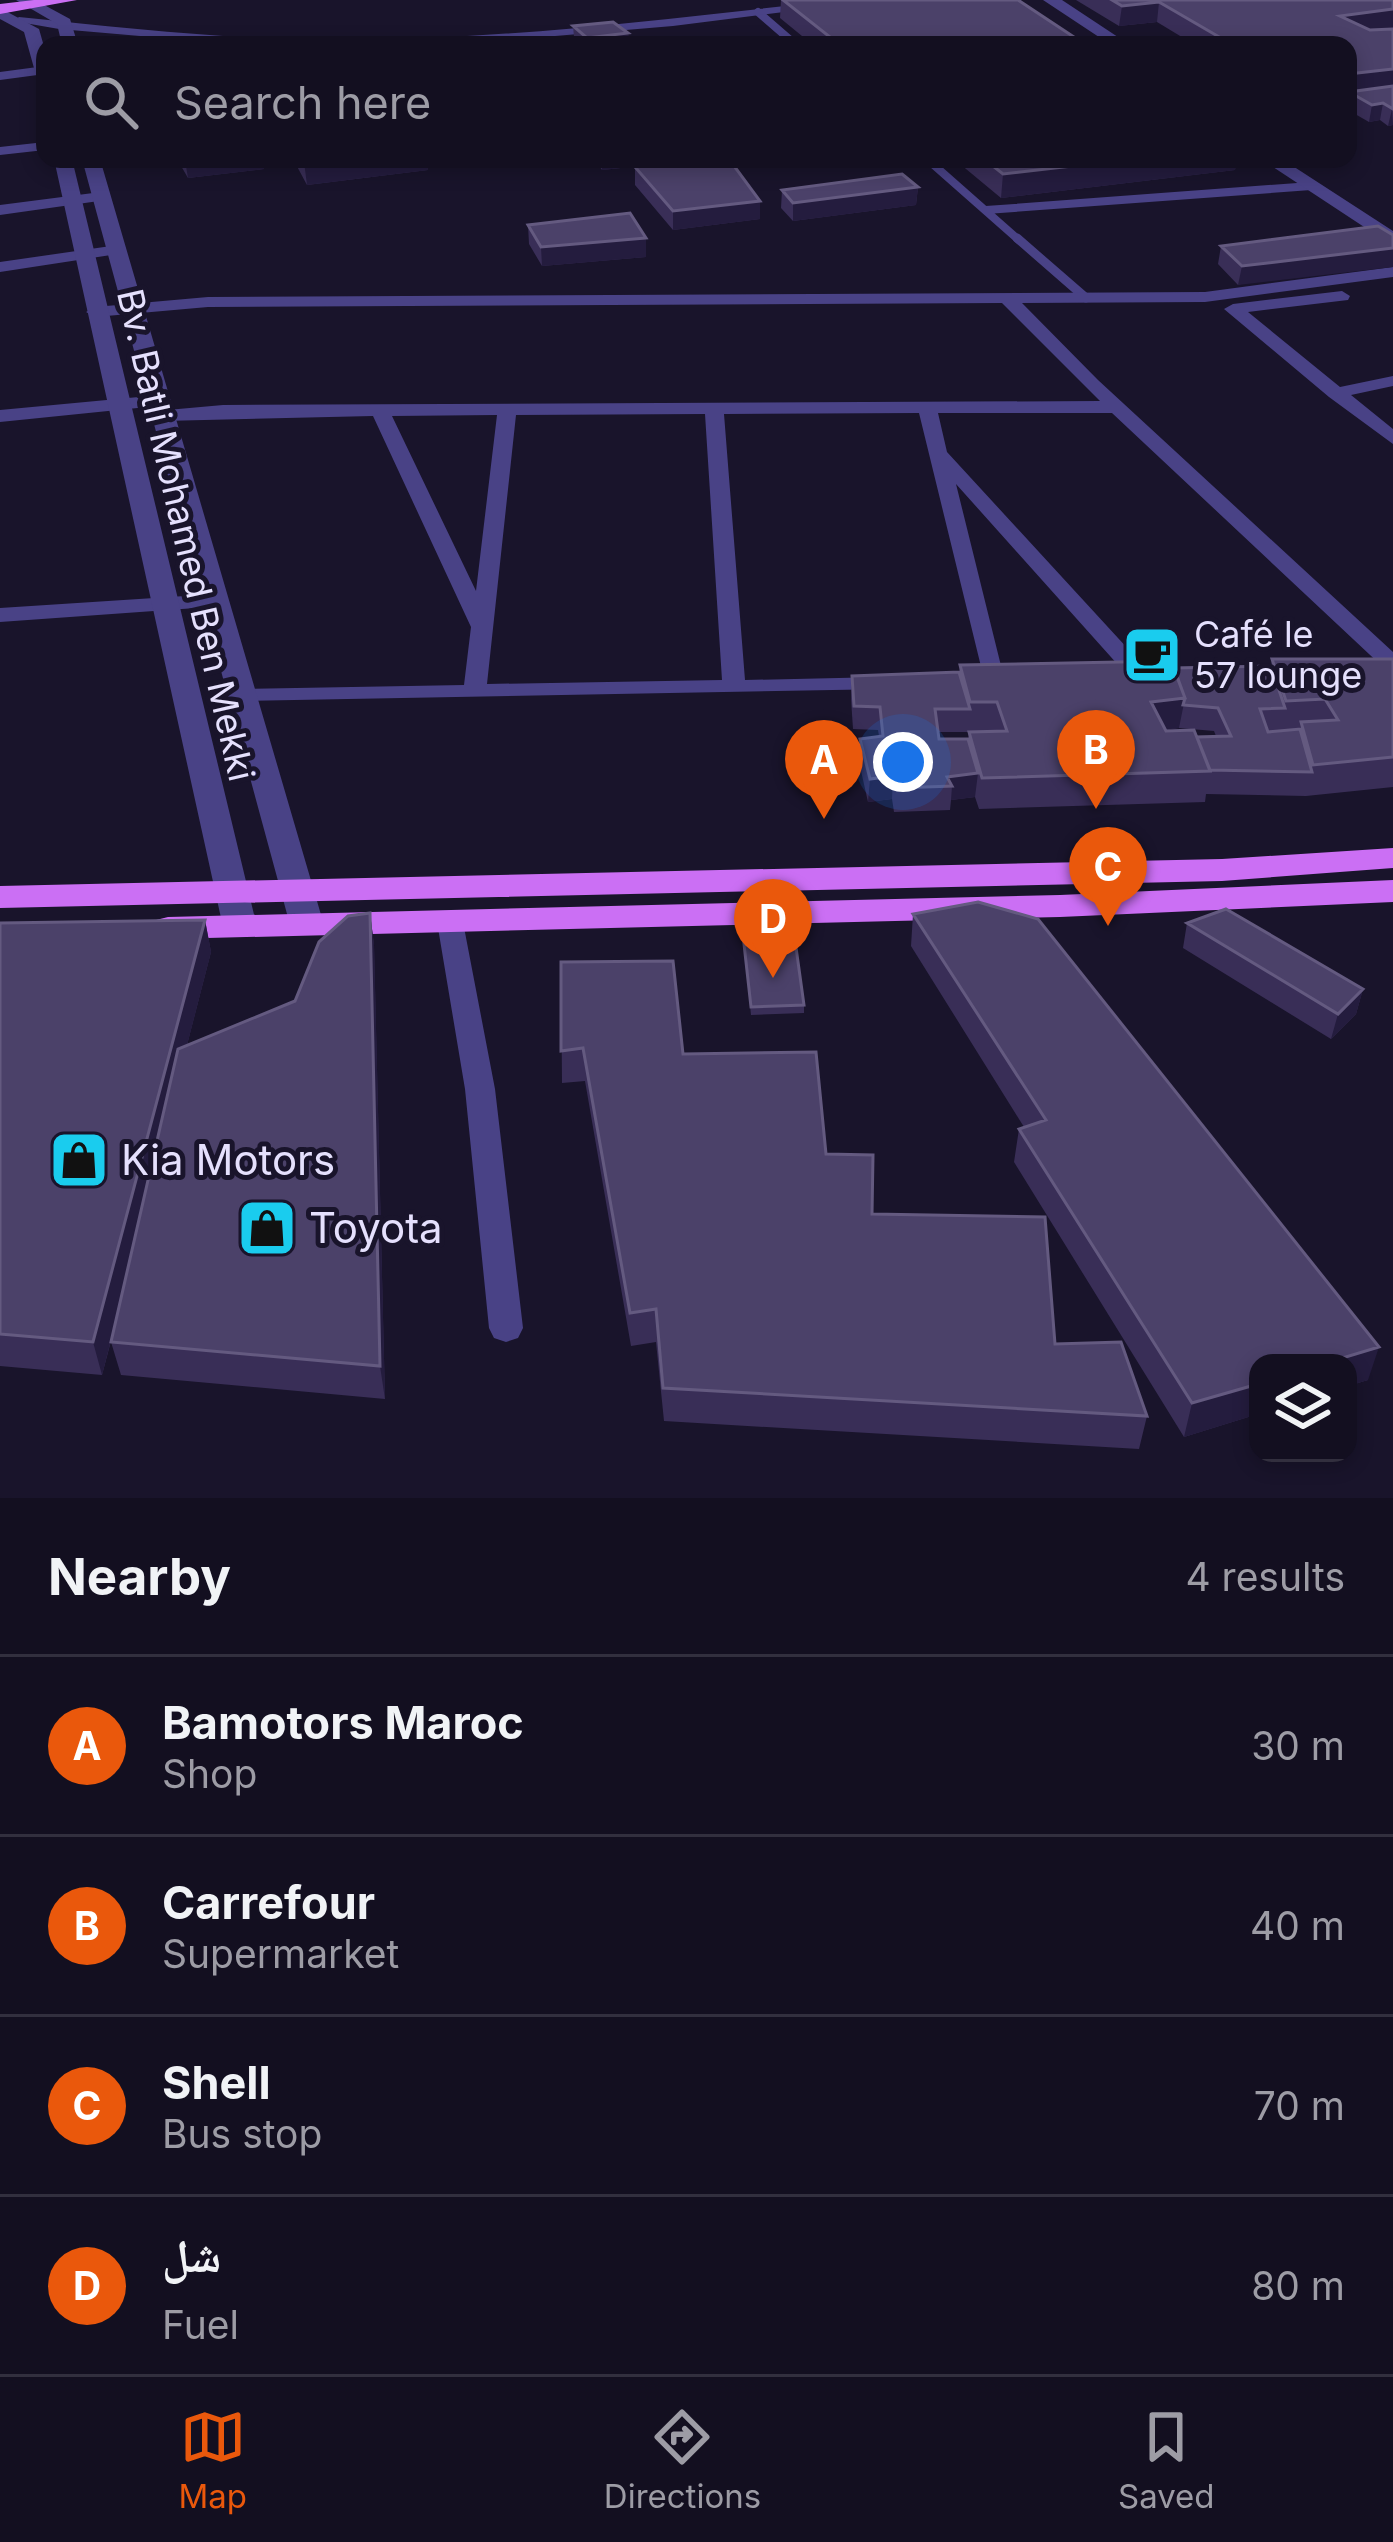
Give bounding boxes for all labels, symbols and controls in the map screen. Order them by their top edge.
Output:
search box [36,36,1357,168]
icon: search [78,69,144,135]
text: Search here [174,75,431,130]
street label: Bv. Batli Mohamed Ben Mekki [108,285,264,785]
place label: Café le 57 lounge [1194,612,1362,697]
cafe icon: Café le 57 lounge [1121,624,1183,686]
pin: B [1057,710,1135,809]
pin: A [785,720,863,819]
your location [873,732,933,792]
pin: C [1069,827,1147,926]
pin: D [734,879,812,978]
shop icon: Kia Motors [48,1129,110,1191]
place label: Kia Motors [121,1134,335,1185]
shop icon: Toyota [236,1197,298,1259]
place label: Toyota [309,1202,443,1253]
map controls [1249,1354,1357,1462]
button: layers [1249,1354,1357,1462]
text: Nearby [48,1546,231,1607]
text: 4 results [1185,1553,1345,1600]
text: Bamotors Maroc [162,1695,524,1750]
text: A [72,1722,102,1769]
text: 30 m [1251,1722,1345,1769]
text: Shop [162,1750,257,1797]
text: Carrefour [162,1875,375,1930]
text: B [74,1902,100,1949]
text: 40 m [1250,1902,1345,1949]
text: Supermarket [162,1930,399,1977]
text: Shell [162,2055,271,2110]
text: C [73,2082,101,2129]
text: 70 m [1254,2082,1345,2129]
text: Bus stop [162,2110,322,2157]
text: شل [162,2228,221,2283]
text: D [73,2262,101,2309]
text: 80 m [1251,2262,1345,2309]
text: Fuel [162,2301,239,2348]
tab: Map [178,2404,247,2516]
tab: Directions [604,2404,761,2516]
tab: Saved [1118,2404,1215,2516]

